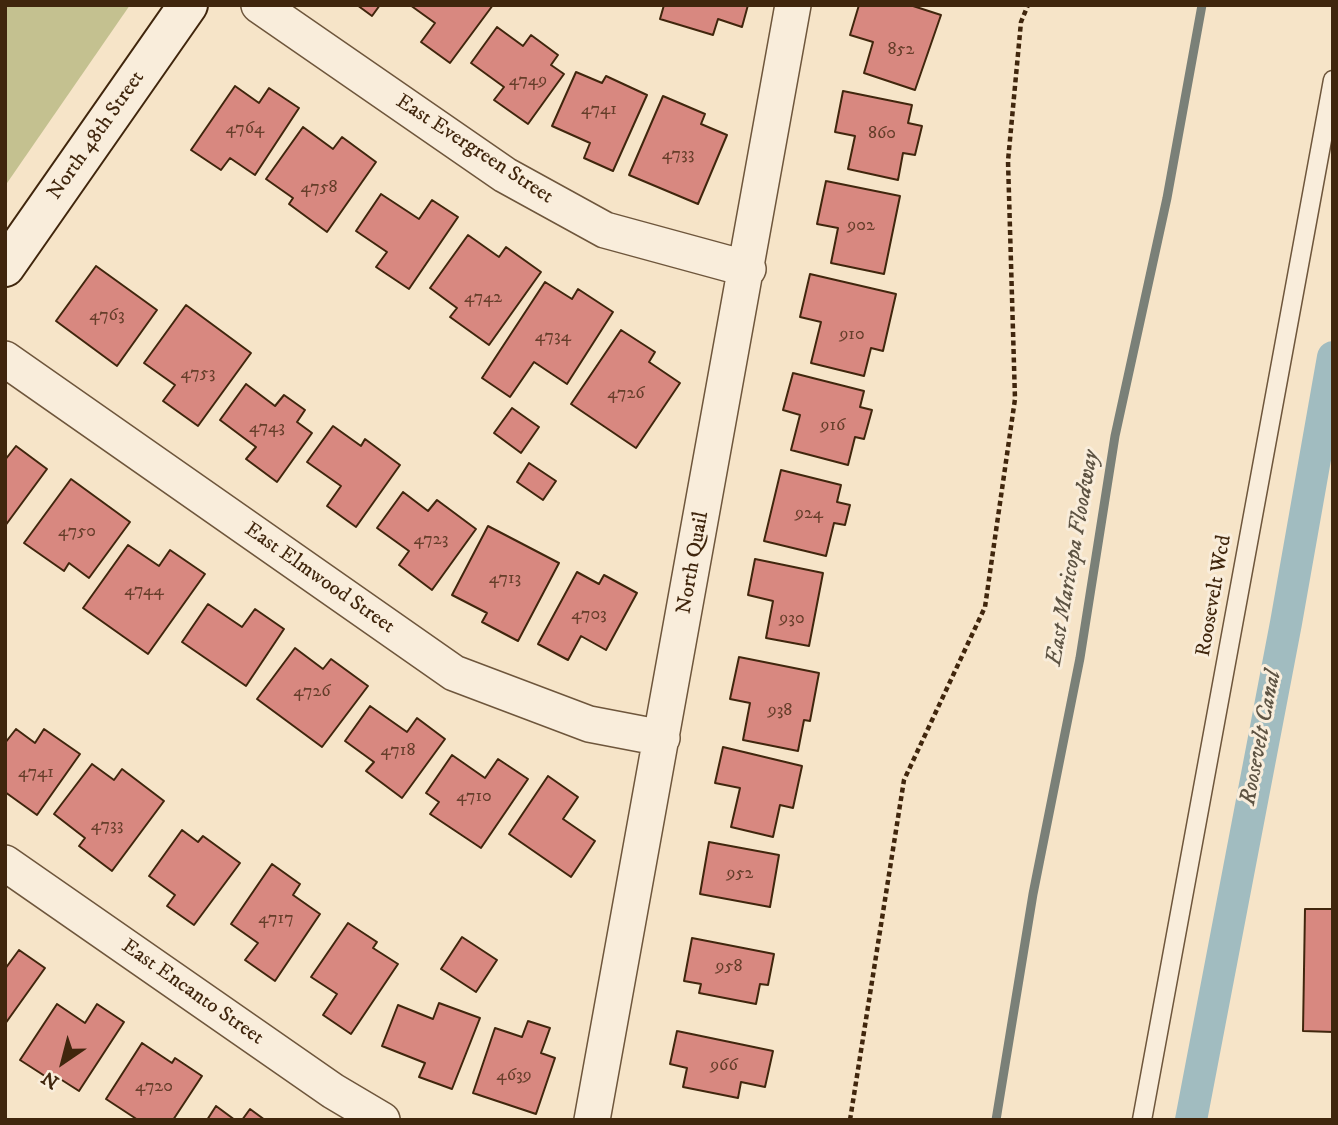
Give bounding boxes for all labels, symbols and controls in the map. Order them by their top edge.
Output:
house number: 852 [888,39,914,61]
street label: North 48th Street [43,67,151,205]
house number: 4749 [509,70,547,92]
street label: East Evergreen Street [391,90,557,210]
house number: 4741 [581,99,617,121]
house number: 4764 [226,118,264,140]
house number: 860 [868,123,896,145]
house number: 4733 [662,144,694,166]
house number: 4758 [300,177,338,199]
house number: 902 [847,215,875,237]
house number: 4742 [464,287,502,309]
house number: 4763 [89,305,125,327]
house number: 910 [839,324,865,346]
house number: 4734 [535,326,571,348]
house number: 4753 [181,363,215,385]
house number: 4726 [607,383,645,405]
house number: 916 [821,415,845,437]
house number: 4743 [249,417,285,439]
water label: East Maricopa Floodway [1041,448,1107,668]
house number: 924 [795,503,823,525]
street label: North Quail [673,510,715,616]
street label: East Elmwood Street [239,518,399,640]
house number: 4750 [58,521,96,543]
house number: 4723 [414,529,448,551]
street label: Roosevelt Wcd [1192,533,1238,659]
house number: 4713 [489,568,521,590]
house number: 4744 [124,580,164,602]
house number: 4703 [571,604,607,626]
house number: 930 [779,608,805,630]
water label: Roosevelt Canal [1235,668,1289,808]
house number: 4726 [293,681,331,703]
house number: 938 [768,700,792,722]
house number: 4718 [381,740,415,762]
house number: 4741 [18,762,54,784]
house number: 4710 [456,786,492,808]
house number: 4733 [91,815,123,837]
house number: 952 [727,863,753,885]
house number: 4717 [258,908,294,930]
street label: East Encanto Street [116,935,268,1051]
house number: 958 [716,956,742,978]
north arrow [28,1027,98,1097]
house number: 966 [710,1055,738,1077]
house number: 4639 [496,1065,532,1087]
text: N [38,1066,64,1094]
house number: 4720 [135,1076,173,1098]

